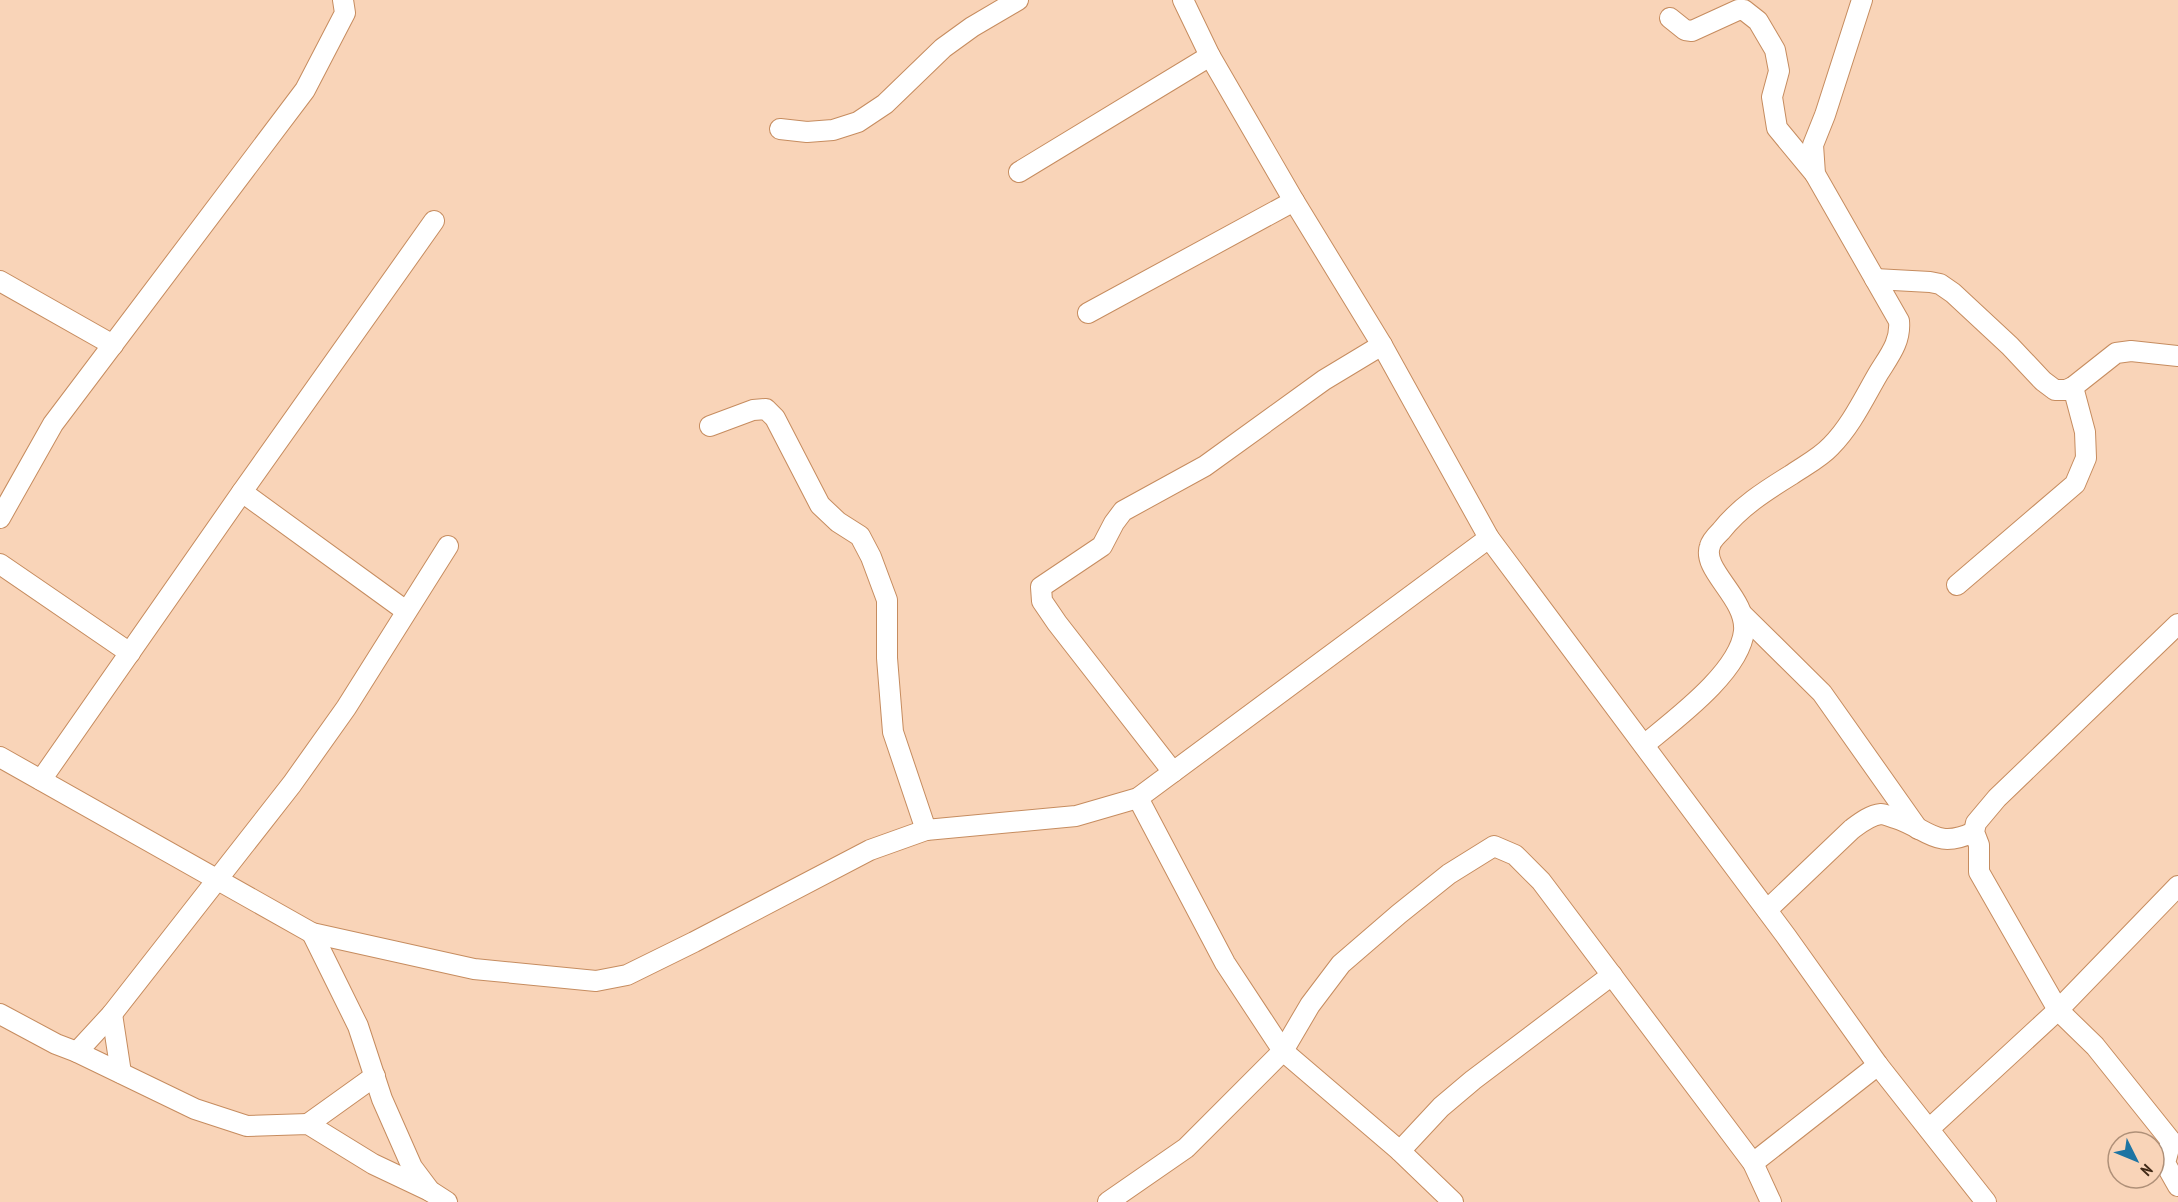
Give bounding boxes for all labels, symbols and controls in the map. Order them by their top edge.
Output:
north arrow [2106,1130,2166,1190]
text: N [2137,1160,2157,1180]

